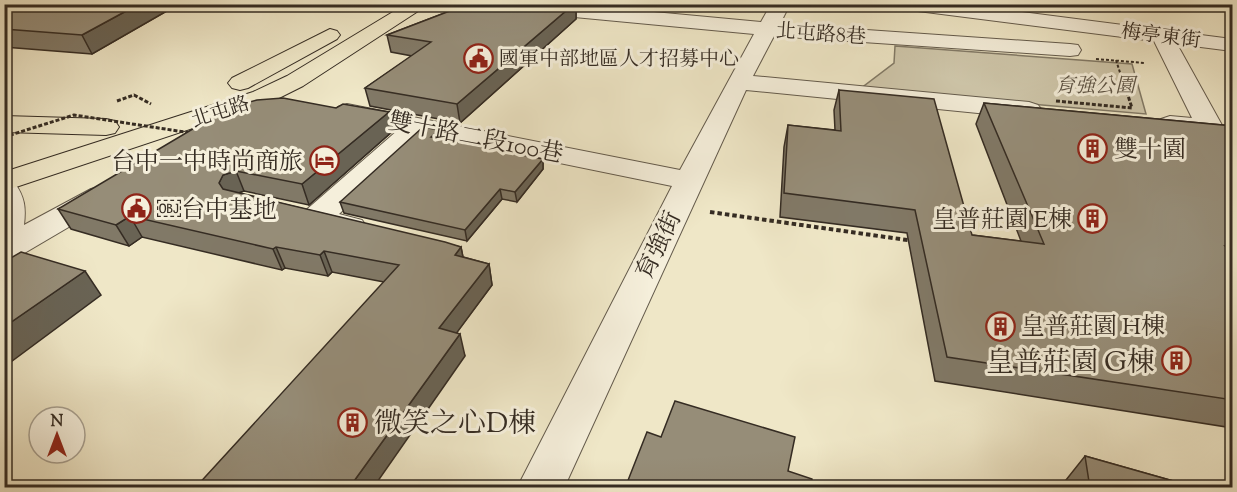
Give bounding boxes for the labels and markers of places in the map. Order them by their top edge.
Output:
public building icon: 國軍中部地區人才招募中心 [462,42,494,74]
place label: 國軍中部地區人才招募中心 [499,46,739,75]
building icon: 雙十園 [1077,133,1109,165]
place label: 雙十園 [1114,134,1186,168]
hotel icon: 台中一中時尚商旅 [308,145,340,177]
place label: 台中一中時尚商旅 [111,146,303,180]
public building icon: ￼台中基地 [120,193,152,225]
place label: ￼台中基地 [157,194,277,228]
building icon: 皇普莊園 E棟 [1077,203,1109,235]
place label: 皇普莊園 E棟 [932,204,1072,238]
building icon: 皇普莊園 H棟 [984,310,1016,342]
place label: 皇普莊園 H棟 [1021,311,1165,345]
place label: 皇普莊園 G棟 [986,344,1155,384]
building icon: 皇普莊園 G棟 [1160,345,1192,377]
place label: 微笑之心D棟 [374,405,536,445]
building icon: 微笑之心D棟 [337,406,369,438]

